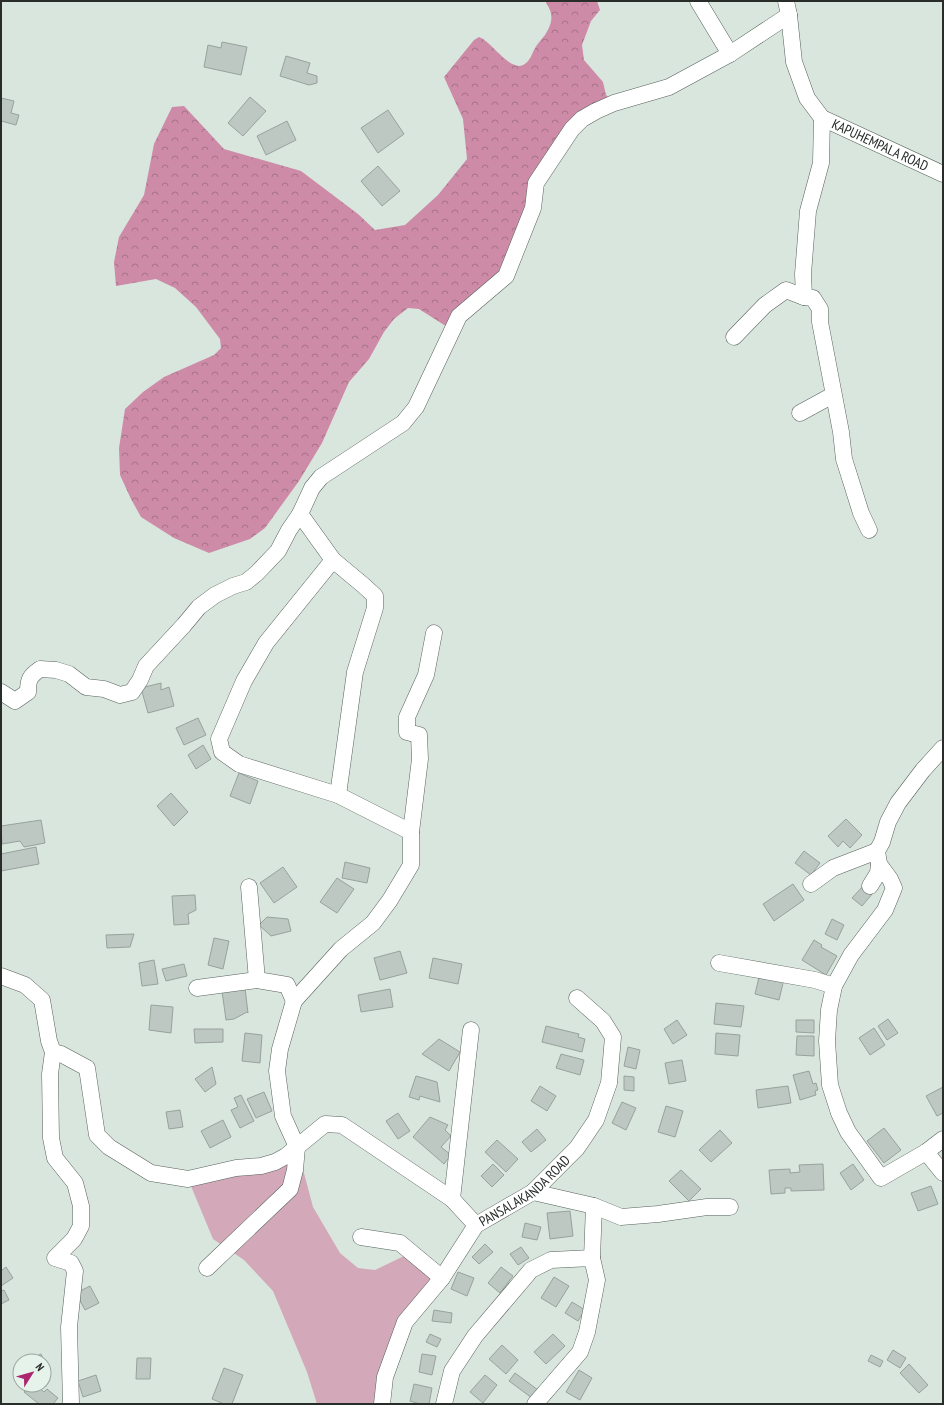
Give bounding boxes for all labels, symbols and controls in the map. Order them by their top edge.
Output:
street label: KAPUHEMPALA ROAD [829,115,931,175]
street label: PANSALAKANDA ROAD [476,1151,574,1230]
north arrow [12,1353,52,1393]
text: N [33,1360,47,1374]

